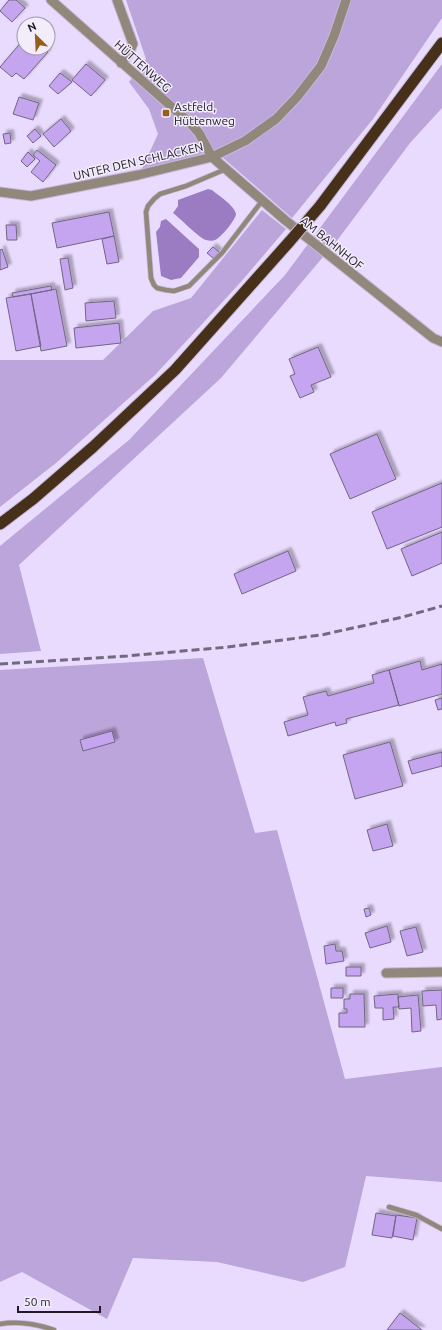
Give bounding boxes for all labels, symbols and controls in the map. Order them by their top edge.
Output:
north arrow [16,16,56,56]
text: N [26,20,38,34]
street label: HÜTTENWEG [112,37,174,95]
place label: Astfeld, Hüttenweg [174,100,235,127]
marker: Astfeld, Hüttenweg [161,108,171,118]
street label: UNTER DEN SCHLACKEN [72,140,204,182]
street label: AM BAHNHOF [298,214,366,272]
scale bar [18,1288,100,1314]
text: 50 m [24,1295,51,1308]

